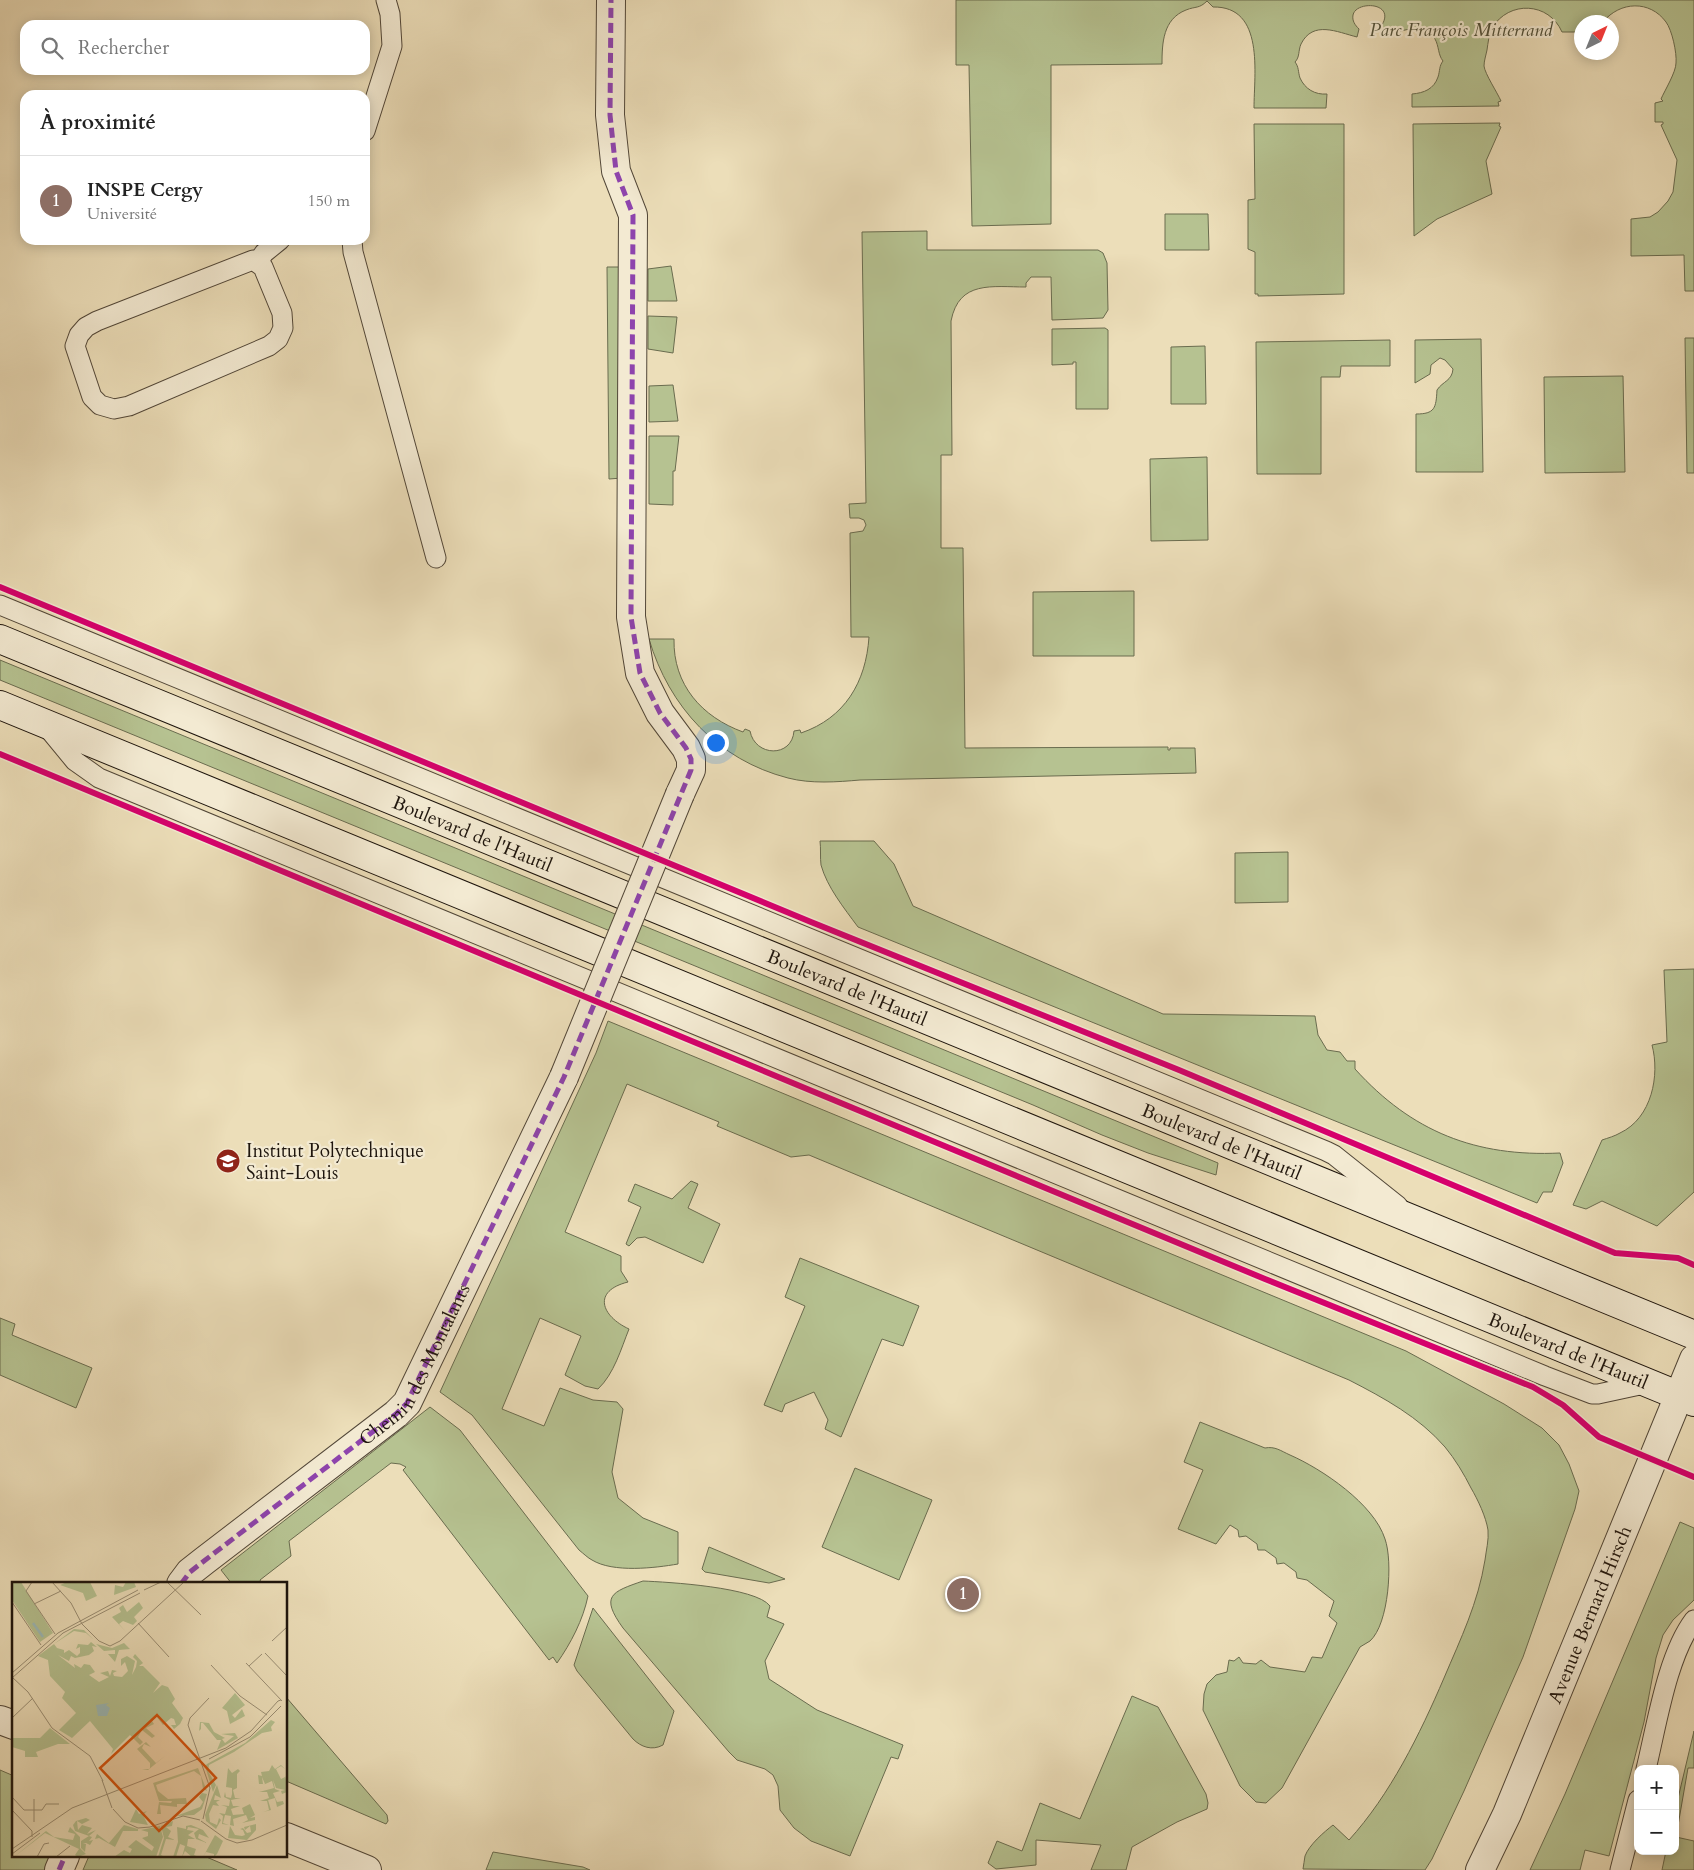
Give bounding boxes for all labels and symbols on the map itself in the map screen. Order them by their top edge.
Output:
north arrow [1574,15,1619,60]
park label: Parc François Mitterrand [1369,17,1554,43]
your location [703,730,729,756]
street label: Boulevard de l'Hautil [388,790,556,879]
street label: Boulevard de l'Hautil [763,944,931,1033]
street label: Boulevard de l'Hautil [1138,1097,1306,1187]
place label: Institut Polytechnique Saint-Louis [246,1138,424,1186]
school or university icon: Institut Polytechnique Saint-Louis [215,1148,241,1174]
street label: Chemin des Montalants [354,1280,477,1452]
street label: Boulevard de l'Hautil [1484,1307,1652,1396]
street label: Avenue Bernard Hirsch [1542,1521,1638,1708]
pin: 1 [947,1575,979,1613]
inset map [12,1582,288,1858]

